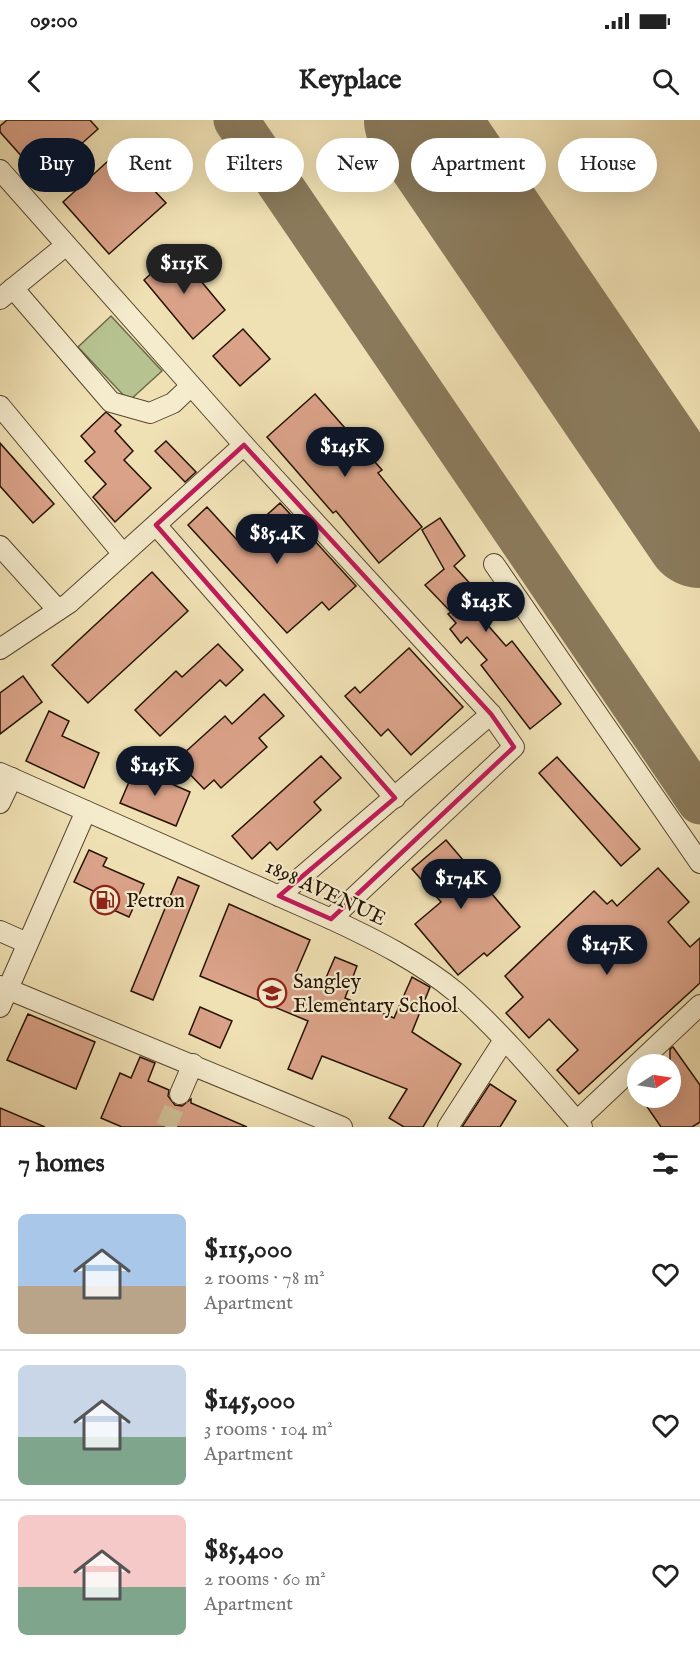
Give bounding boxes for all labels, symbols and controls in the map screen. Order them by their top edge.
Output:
text: 09:00 [30,7,78,35]
text: Keyplace [299,64,401,98]
icon: back [18,65,51,98]
icon: search [649,65,682,98]
chip: Buy [18,138,95,192]
chip: Rent [107,138,193,192]
chip: Filters [205,138,304,192]
chip: New [316,138,399,192]
chip: Apartment [411,138,546,192]
chip: House [558,138,657,192]
pin: $115K [142,244,226,295]
text: $115K [160,251,208,276]
pin: $145K [303,427,387,478]
text: $145K [320,434,370,459]
pin: $85.4K [228,514,326,565]
text: $85.4K [250,521,304,546]
pin: $143K [444,582,528,633]
text: $143K [461,589,511,614]
pin: $145K [113,746,197,797]
text: $145K [130,753,180,778]
street label: 1898 AVENUE [261,854,390,933]
pin: $174K [419,859,503,910]
text: $174K [435,866,487,891]
fuel station icon: Petron [89,884,121,916]
place label: Petron [126,888,185,915]
pin: $147K [565,925,649,976]
text: $147K [581,932,633,957]
place label: Sangley Elementary School [293,969,458,1020]
school or university icon: Sangley Elementary School [256,977,288,1009]
north arrow [627,1054,681,1108]
map controls [627,1054,681,1108]
text: 7 homes [18,1147,105,1180]
icon: filters [649,1147,682,1180]
text: $115,000 [204,1233,292,1266]
icon: home [66,1238,138,1310]
icon: heart [649,1258,682,1291]
text: 2 rooms · 78 m² [204,1266,325,1291]
text: Apartment [204,1291,293,1316]
text: $145,000 [204,1384,295,1417]
icon: home [66,1389,138,1461]
icon: heart [649,1409,682,1442]
text: 3 rooms · 104 m² [204,1417,333,1442]
text: Apartment [204,1442,293,1467]
text: $85,400 [204,1534,284,1567]
icon: home [66,1539,138,1611]
icon: heart [649,1559,682,1592]
text: 2 rooms · 60 m² [204,1567,326,1592]
text: Apartment [204,1592,293,1617]

